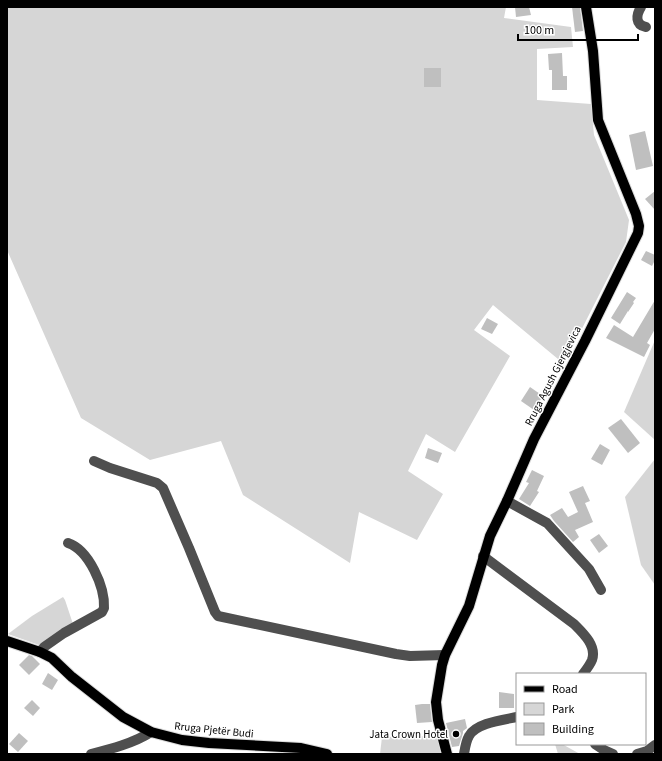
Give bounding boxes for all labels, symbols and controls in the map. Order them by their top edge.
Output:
scale bar [518,16,638,42]
text: 100 m [524,22,554,39]
street label: Rruga Agush Gjergjevica [521,323,585,429]
legend [516,673,646,745]
text: Road [552,681,578,698]
text: Park [552,701,574,718]
street label: Rruga Pjetër Budi [174,718,254,742]
text: Building [552,721,594,738]
place label: Jata Crown Hotel [369,727,448,742]
marker: Jata Crown Hotel [451,729,461,739]

